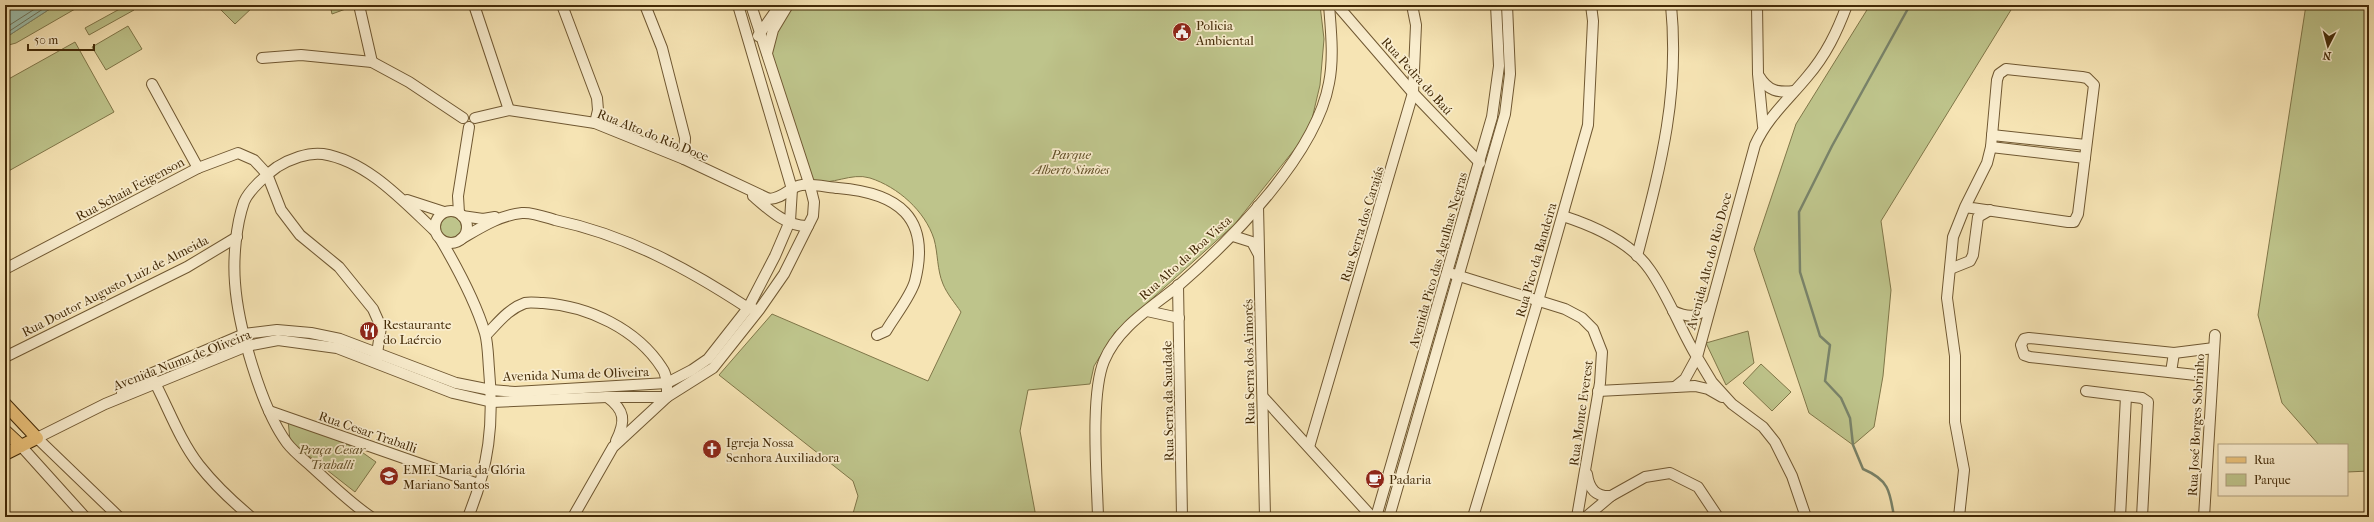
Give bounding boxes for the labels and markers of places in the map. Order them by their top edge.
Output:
place label: Policia Ambiental [1195,18,1254,48]
public building icon: Policia Ambiental [1171,21,1193,43]
place label: Restaurante do Laércio [383,317,452,347]
restaurant icon: Restaurante do Laércio [358,320,380,342]
place label: Igreja Nossa Senhora Auxiliadora [726,435,841,465]
church icon: Igreja Nossa Senhora Auxiliadora [701,438,723,460]
place label: EMEI Maria da Glória Mariano Santos [403,462,526,492]
school or university icon: EMEI Maria da Glória Mariano Santos [378,465,400,487]
cafe icon: Padaria [1364,468,1386,490]
place label: Padaria [1389,472,1432,487]

